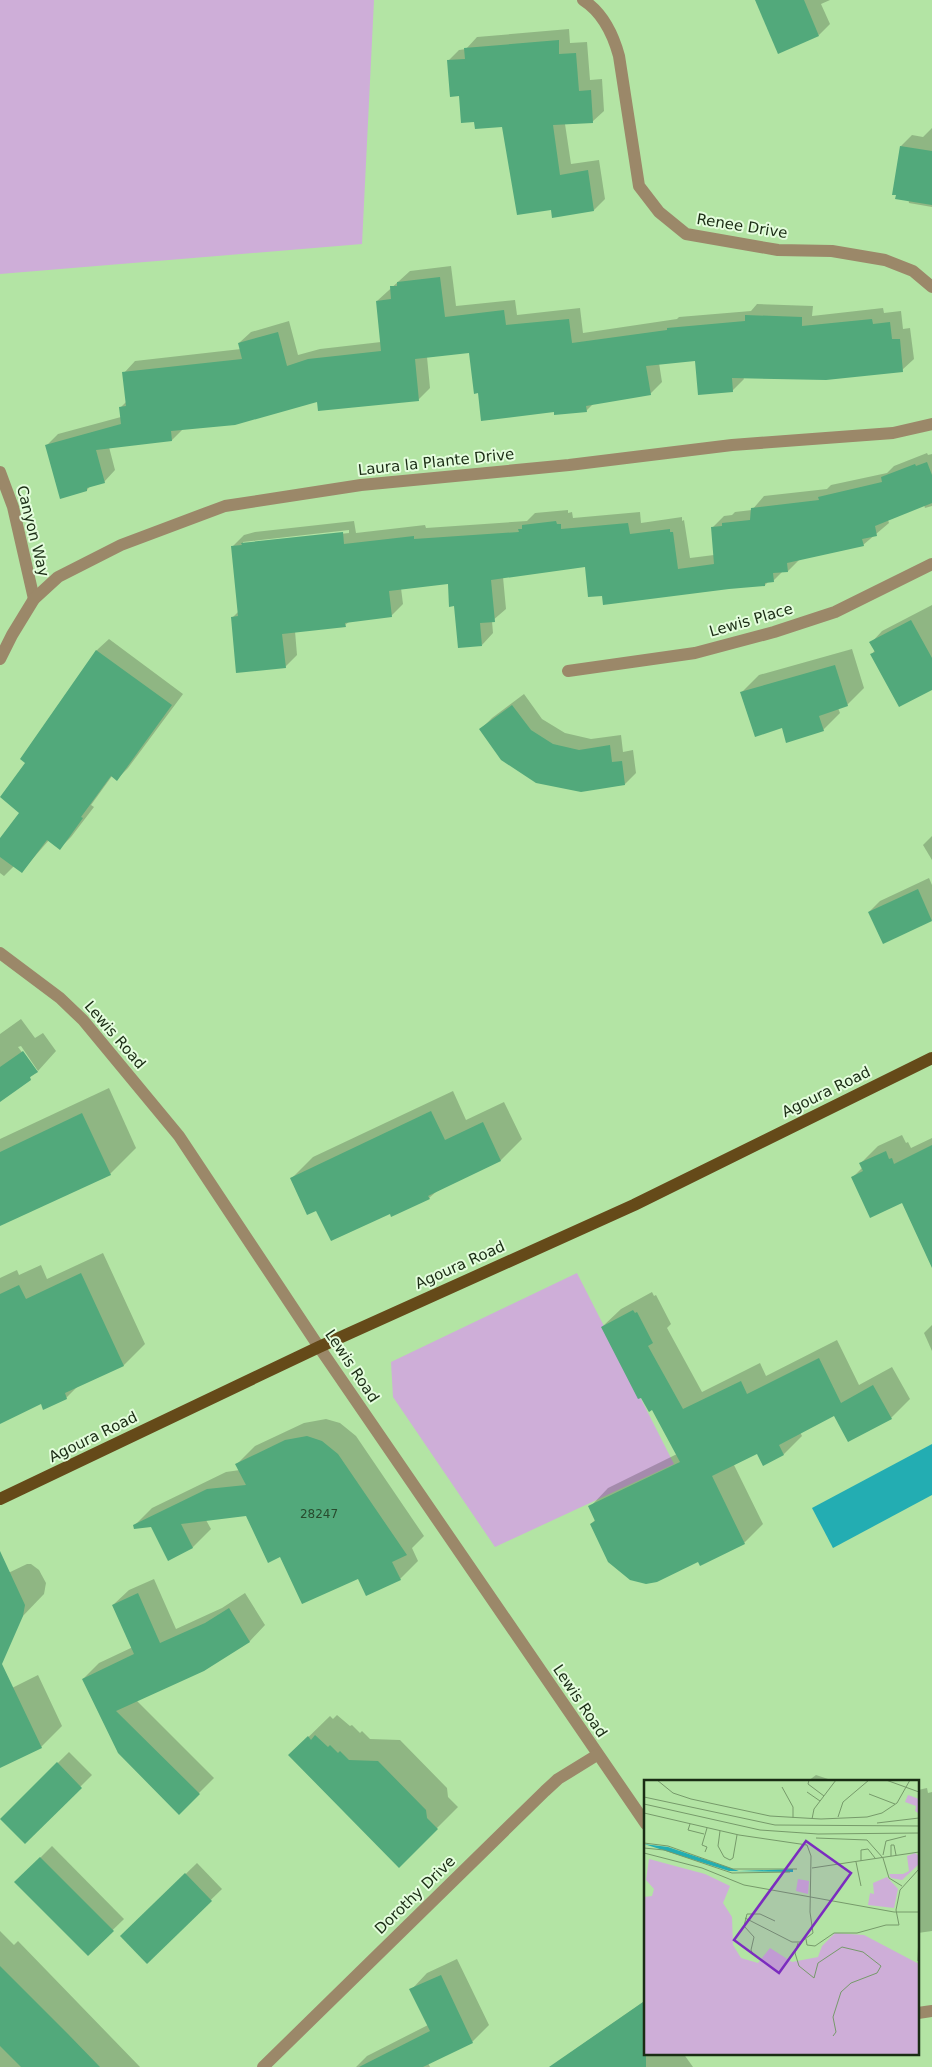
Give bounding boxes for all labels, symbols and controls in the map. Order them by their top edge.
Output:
street label: Renee Drive [695,210,789,242]
street label: Laura la Plante Drive [357,445,515,479]
street label: Canyon Way [13,483,53,579]
street label: Lewis Place [707,599,795,641]
street label: Lewis Road [81,997,149,1073]
street label: Agoura Road [779,1063,873,1121]
street label: Agoura Road [412,1237,508,1293]
street label: Lewis Road [321,1326,383,1406]
street label: Agoura Road [46,1408,140,1466]
house number: 28247 [300,1507,338,1521]
street label: Lewis Road [549,1661,611,1741]
inset map [644,1780,920,2054]
street label: Dorothy Drive [371,1852,459,1938]

